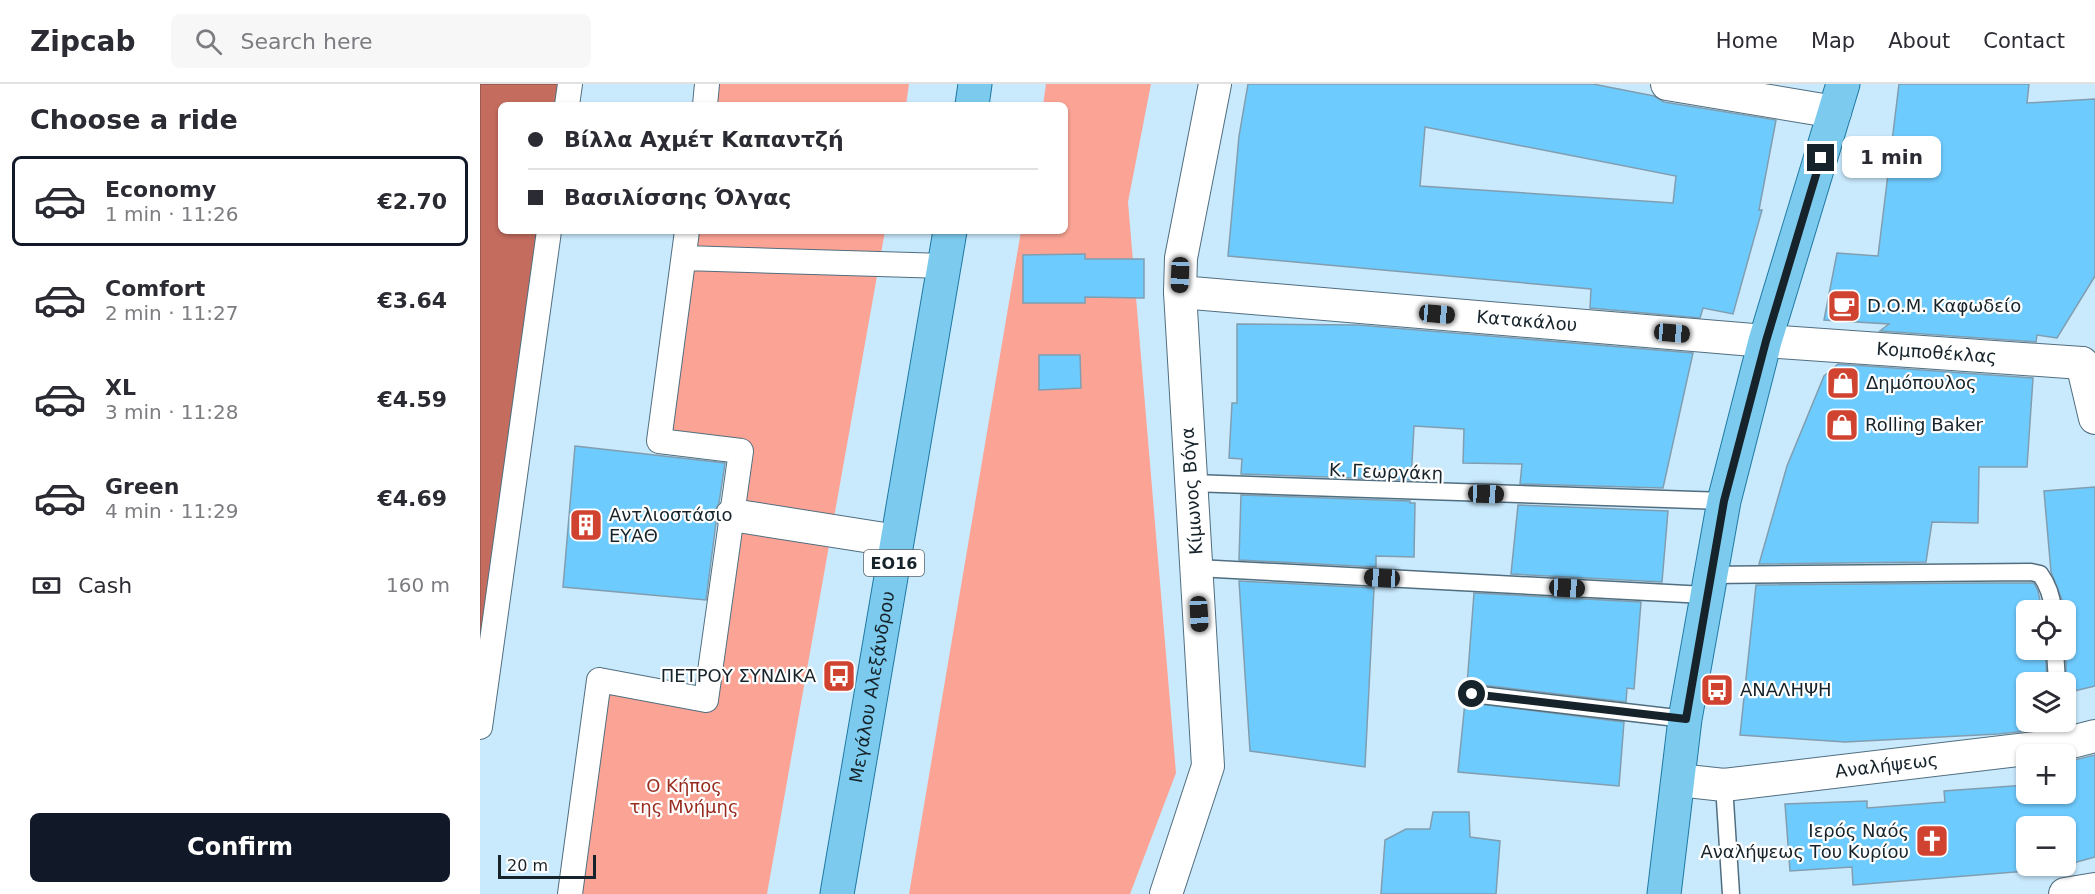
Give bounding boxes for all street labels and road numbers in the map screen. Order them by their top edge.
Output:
street label: Κατακάλου [1476,306,1578,335]
street label: Κομποθέκλας [1876,338,1997,367]
street label: Κίμωνος Βόγα [1177,427,1206,555]
street label: Κ. Γεωργάκη [1329,459,1443,484]
road number: ΕΟ16 [864,550,924,576]
street label: Μεγάλου Αλεξάνδρου [845,589,898,784]
street label: Αναλήψεως [1834,749,1939,782]

